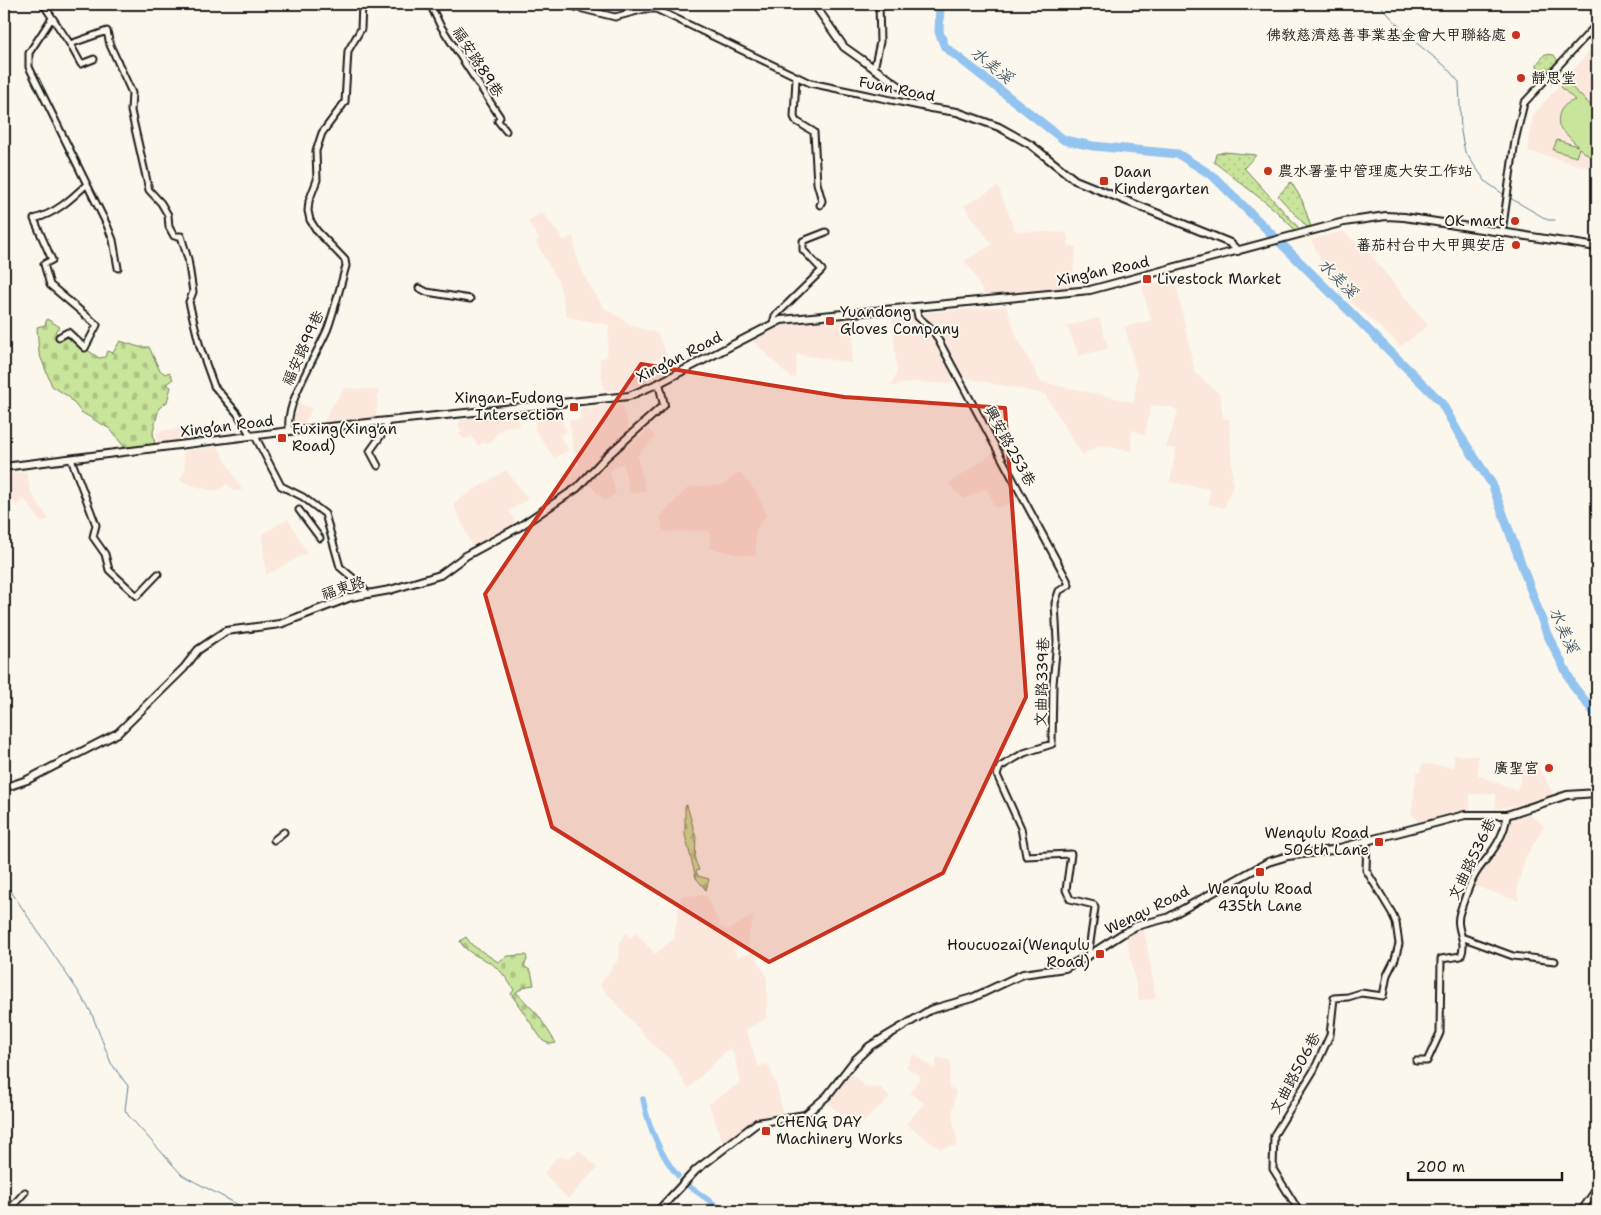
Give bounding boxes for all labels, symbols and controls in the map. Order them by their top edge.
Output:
street label: 福安路89巷 [448,23,508,101]
place label: 佛教慈濟慈善事業基金會大甲聯絡處 [1266,25,1506,45]
marker: 佛教慈濟慈善事業基金會大甲聯絡處 [1510,29,1522,41]
water label: 水美溪 [967,42,1018,89]
place label: 靜思堂 [1531,68,1576,88]
street label: Fuan Road [857,72,937,106]
marker: 靜思堂 [1515,72,1527,84]
place label: 農水署臺中管理處大安工作站 [1278,161,1473,181]
place label: Daan Kindergarten [1114,162,1209,199]
marker: 農水署臺中管理處大安工作站 [1262,165,1274,177]
marker: Daan Kindergarten [1098,175,1110,187]
place label: OK mart [1444,211,1505,231]
marker: OK mart [1509,215,1521,227]
place label: 蕃茄村台中大甲興安店 [1356,235,1506,255]
marker: 蕃茄村台中大甲興安店 [1510,239,1522,251]
street label: Xing’an Road [1055,251,1152,291]
water label: 水美溪 [1314,254,1363,303]
place label: Livestock Market [1157,269,1281,289]
marker: Livestock Market [1141,273,1153,285]
place label: Yuandong Gloves Company [840,302,959,339]
street label: 福安路99巷 [278,307,328,389]
marker: Yuandong Gloves Company [824,315,836,327]
street label: Xing’an Road [633,327,726,387]
place label: Xingan-Fudong Intersection [455,388,564,425]
marker: Xingan-Fudong Intersection [568,401,580,413]
street label: 興安路253巷 [980,402,1040,490]
street label: Xing’an Road [179,410,275,442]
place label: Fuxing(Xing'an Road) [292,419,397,456]
marker: Fuxing(Xing'an Road) [276,432,288,444]
street label: 福東路 [319,572,367,604]
water label: 水美溪 [1545,604,1584,657]
street label: 文曲路339巷 [1030,637,1054,727]
place label: 廣聖宮 [1494,758,1539,778]
marker: 廣聖宮 [1543,762,1555,774]
street label: 文曲路536巷 [1443,815,1501,903]
place label: Wenqulu Road 506th Lane [1264,823,1369,860]
marker: Wenqulu Road 506th Lane [1373,836,1385,848]
marker: Wenqulu Road 435th Lane [1254,866,1266,878]
place label: Wenqulu Road 435th Lane [1208,879,1313,916]
street label: Wenqu Road [1101,881,1193,939]
place label: Houcuozai(Wenqulu Road) [947,935,1090,972]
marker: Houcuozai(Wenqulu Road) [1094,948,1106,960]
street label: 文曲路506巷 [1265,1029,1325,1117]
place label: CHENG DAY Machinery Works [776,1112,903,1149]
marker: CHENG DAY Machinery Works [760,1125,772,1137]
scale bar [1408,1150,1562,1182]
text: 200 m [1416,1157,1465,1177]

